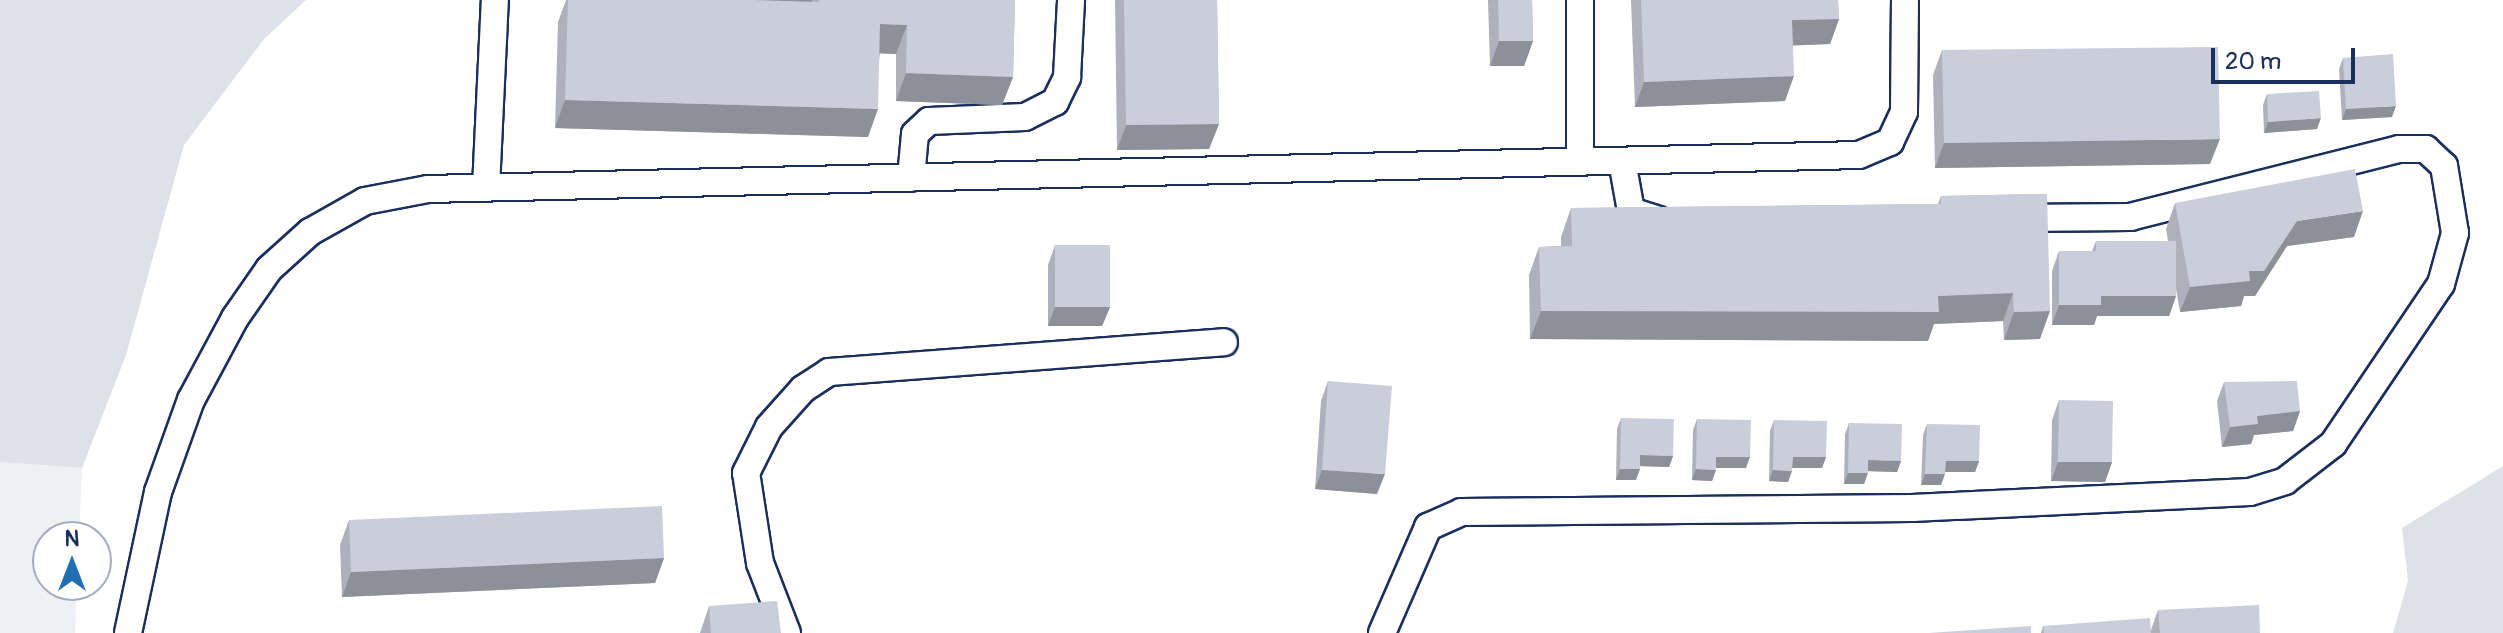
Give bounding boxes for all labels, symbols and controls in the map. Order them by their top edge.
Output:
scale bar [2215,32,2359,82]
text: 20 m [2225,47,2281,76]
north arrow [32,521,112,601]
text: N [65,525,79,553]

